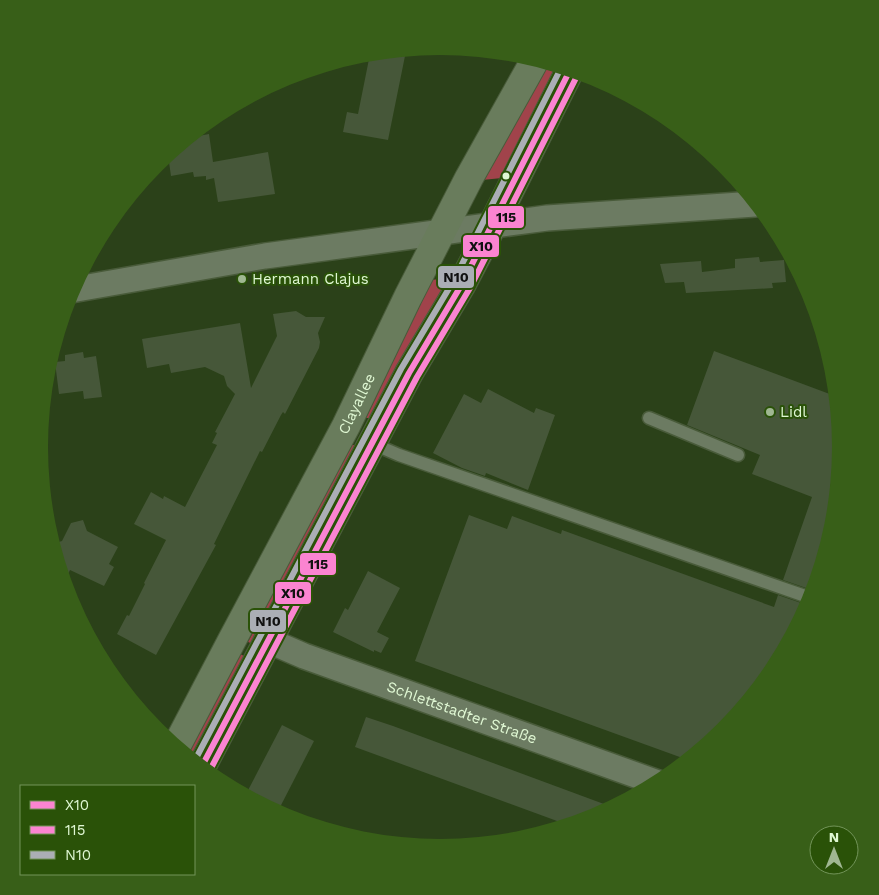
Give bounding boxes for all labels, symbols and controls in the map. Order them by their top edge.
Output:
unlabelled marker [501,171,511,181]
line badge: 115 [487,205,525,229]
text: 115 [496,209,516,225]
line badge: X10 [462,234,500,258]
text: X10 [469,238,493,254]
line badge: N10 [437,265,475,289]
text: N10 [443,269,469,285]
place label: Hermann Clajus [252,270,369,288]
marker: Hermann Clajus [236,273,248,285]
street label: Clayallee [334,370,379,437]
place label: Lidl [780,403,807,421]
marker: Lidl [764,406,776,418]
line badge: 115 [299,552,337,576]
text: 115 [308,556,328,572]
line badge: X10 [274,581,312,605]
text: X10 [281,585,305,601]
line badge: N10 [249,609,287,633]
text: N10 [255,613,281,629]
street label: Schlettstadter Straße [384,677,539,748]
legend [20,785,195,875]
text: X10 [65,796,89,814]
text: 115 [65,821,85,839]
north arrow [809,825,859,875]
text: N [829,829,839,845]
text: N10 [65,846,91,864]

